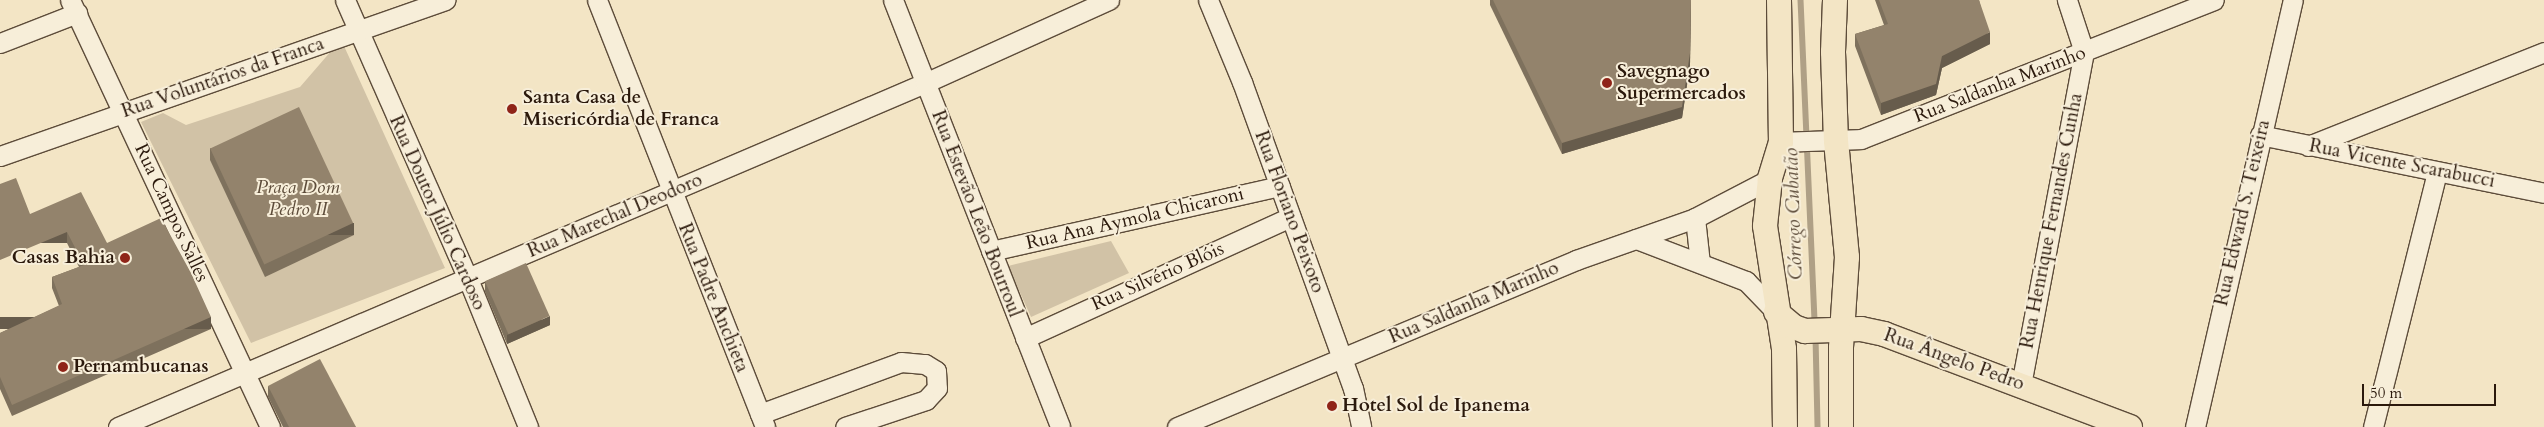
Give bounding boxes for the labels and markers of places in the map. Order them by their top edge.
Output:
place label: Savegnago Supermercados [1617,61,1746,105]
marker: Savegnago Supermercados [1601,77,1613,89]
place label: Santa Casa de Misericórdia de Franca [523,87,719,131]
marker: Santa Casa de Misericórdia de Franca [505,102,519,116]
place label: Casas Bahia [12,247,115,269]
marker: Casas Bahia [119,252,131,264]
place label: Pernambucanas [73,356,208,378]
marker: Pernambucanas [57,361,69,373]
place label: Hotel Sol de Ipanema [1342,395,1530,417]
marker: Hotel Sol de Ipanema [1326,400,1338,412]

